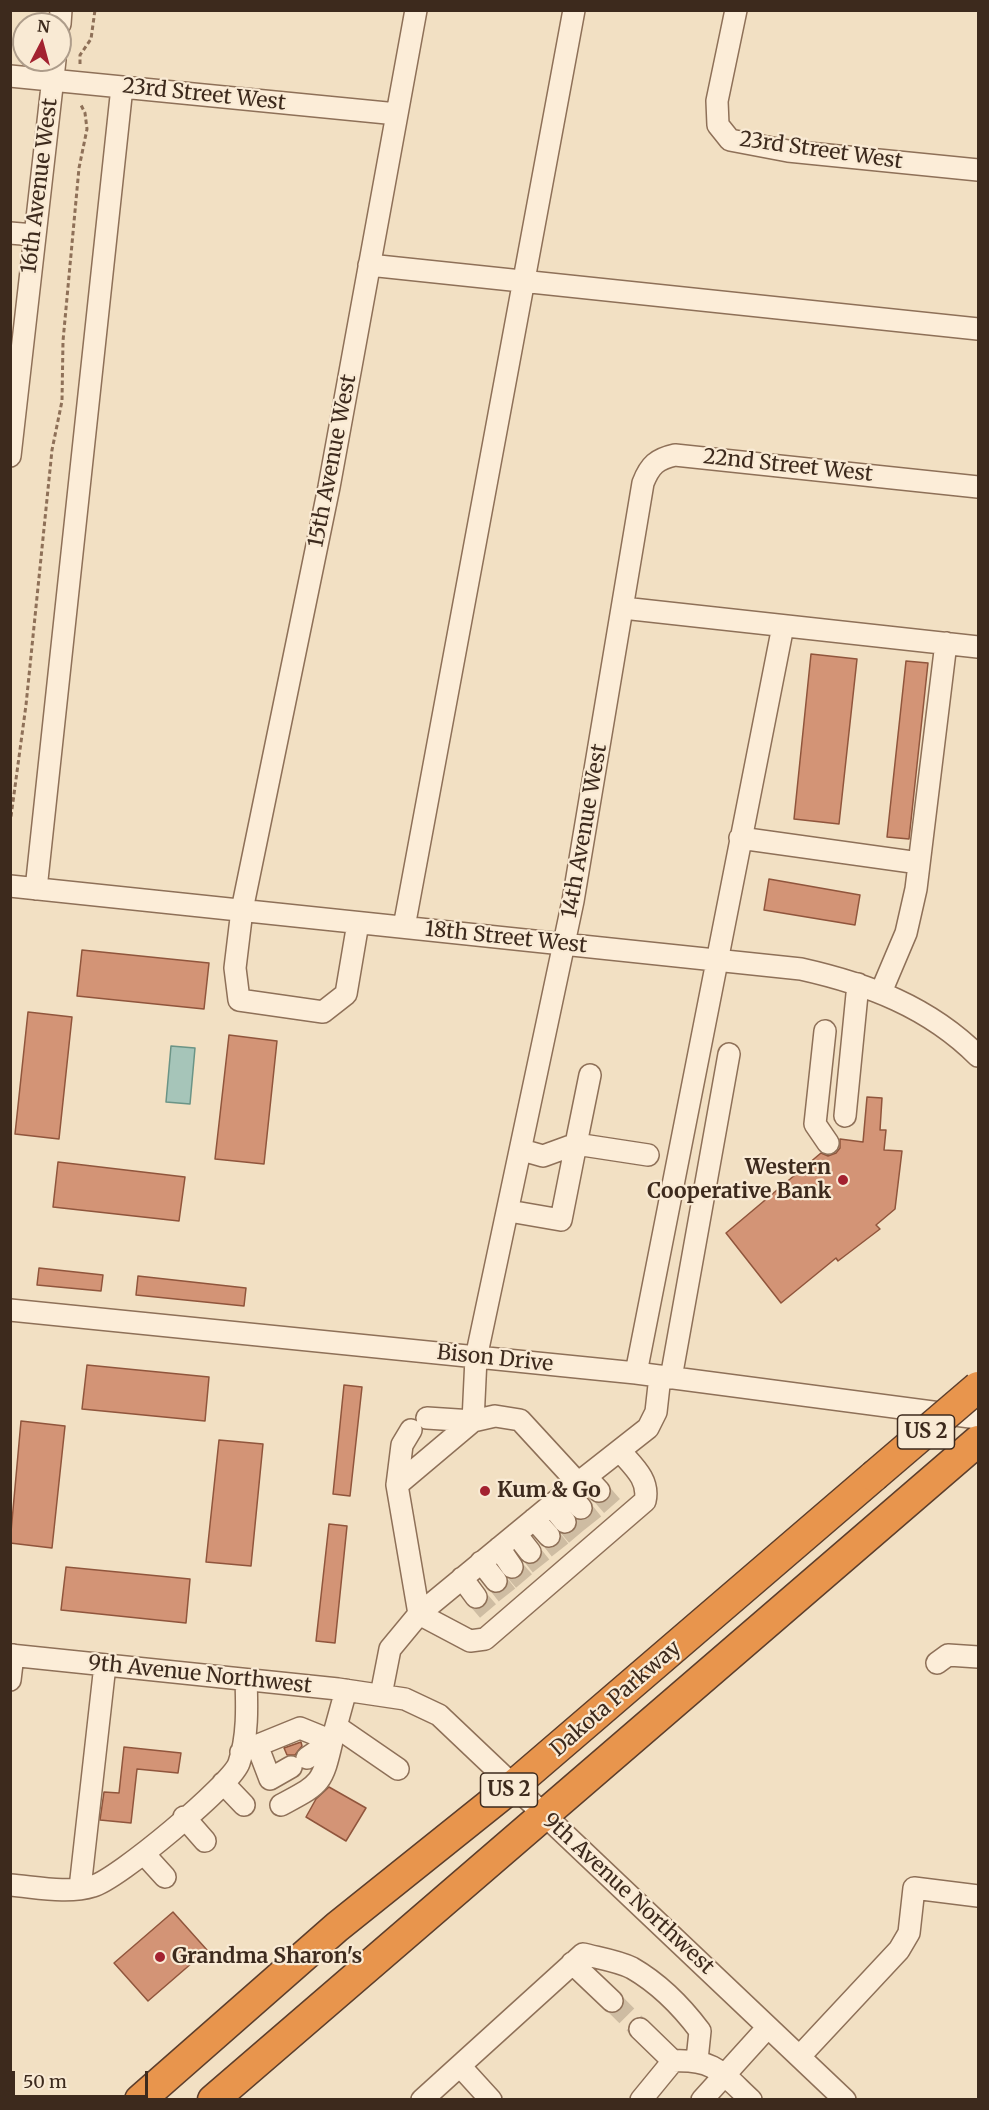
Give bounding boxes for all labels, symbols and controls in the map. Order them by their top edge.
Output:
north arrow [12,12,72,72]
text: N [36,15,51,37]
street label: 23rd Street West [121,74,287,116]
street label: 16th Avenue West [17,97,63,275]
street label: 23rd Street West [738,127,904,175]
street label: 15th Avenue West [304,372,362,550]
street label: 22nd Street West [702,445,874,487]
street label: 14th Avenue West [557,742,613,920]
street label: 18th Street West [424,917,588,959]
place label: Western Cooperative Bank [647,1155,831,1205]
marker: Western Cooperative Bank [836,1173,850,1187]
street label: Bison Drive [436,1340,554,1378]
road number: US 2 [898,1415,954,1449]
place label: Kum & Go [497,1478,601,1504]
marker: Kum & Go [478,1484,492,1498]
street label: Dakota Parkway [546,1636,686,1762]
street label: 9th Avenue Northwest [87,1651,313,1699]
road number: US 2 [480,1773,538,1807]
street label: 9th Avenue Northwest [537,1808,719,1980]
place label: Grandma Sharon's [172,1944,362,1970]
marker: Grandma Sharon's [153,1950,167,1964]
scale bar [15,2059,152,2097]
text: 50 m [23,2070,67,2093]

